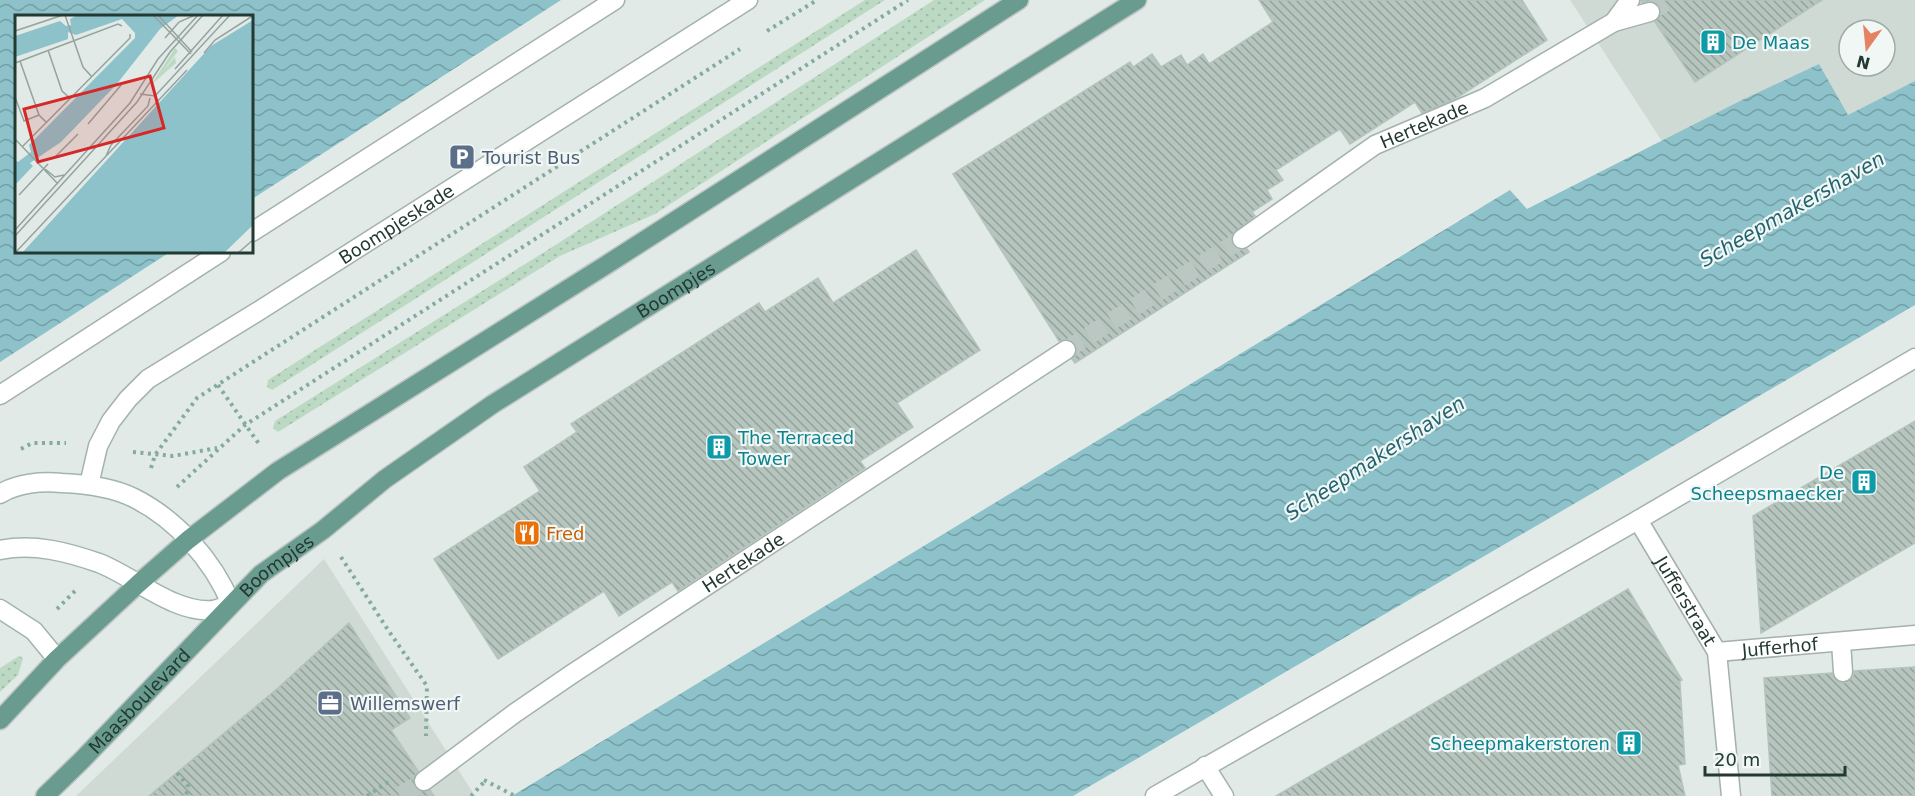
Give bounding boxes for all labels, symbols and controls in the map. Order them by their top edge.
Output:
inset map [15,15,254,254]
north arrow [1837,18,1897,78]
building icon: De Maas [1698,27,1728,57]
place label: De Maas [1732,32,1810,53]
text: N [1854,51,1872,73]
street label: Hertekade [1377,96,1471,152]
parking icon: Tourist Bus [447,142,477,172]
water label: Scheepmakershaven [1695,146,1889,272]
place label: Tourist Bus [481,147,580,168]
street label: Boompjeskade [335,179,458,268]
street label: Boompjes [632,257,719,322]
water label: Scheepmakershaven [1281,391,1469,525]
place label: The Terraced Tower [737,427,854,469]
building icon: The Terraced Tower [704,432,734,462]
place label: De Scheepsmaecker [1691,462,1845,504]
building icon: De Scheepsmaecker [1849,467,1879,497]
restaurant icon: Fred [512,518,542,548]
place label: Fred [546,523,585,544]
street label: Hertekade [698,527,788,596]
street label: Boompjes [235,530,317,601]
street label: Jufferstraat [1651,551,1721,649]
street label: Jufferhof [1740,633,1819,660]
street label: Maasboulevard [84,644,194,757]
office icon: Willemswerf [315,688,345,718]
place label: Willemswerf [350,693,461,714]
building icon: Scheepmakerstoren [1614,728,1644,758]
place label: Scheepmakerstoren [1430,733,1610,754]
scale bar [1705,739,1844,777]
text: 20 m [1714,749,1760,770]

